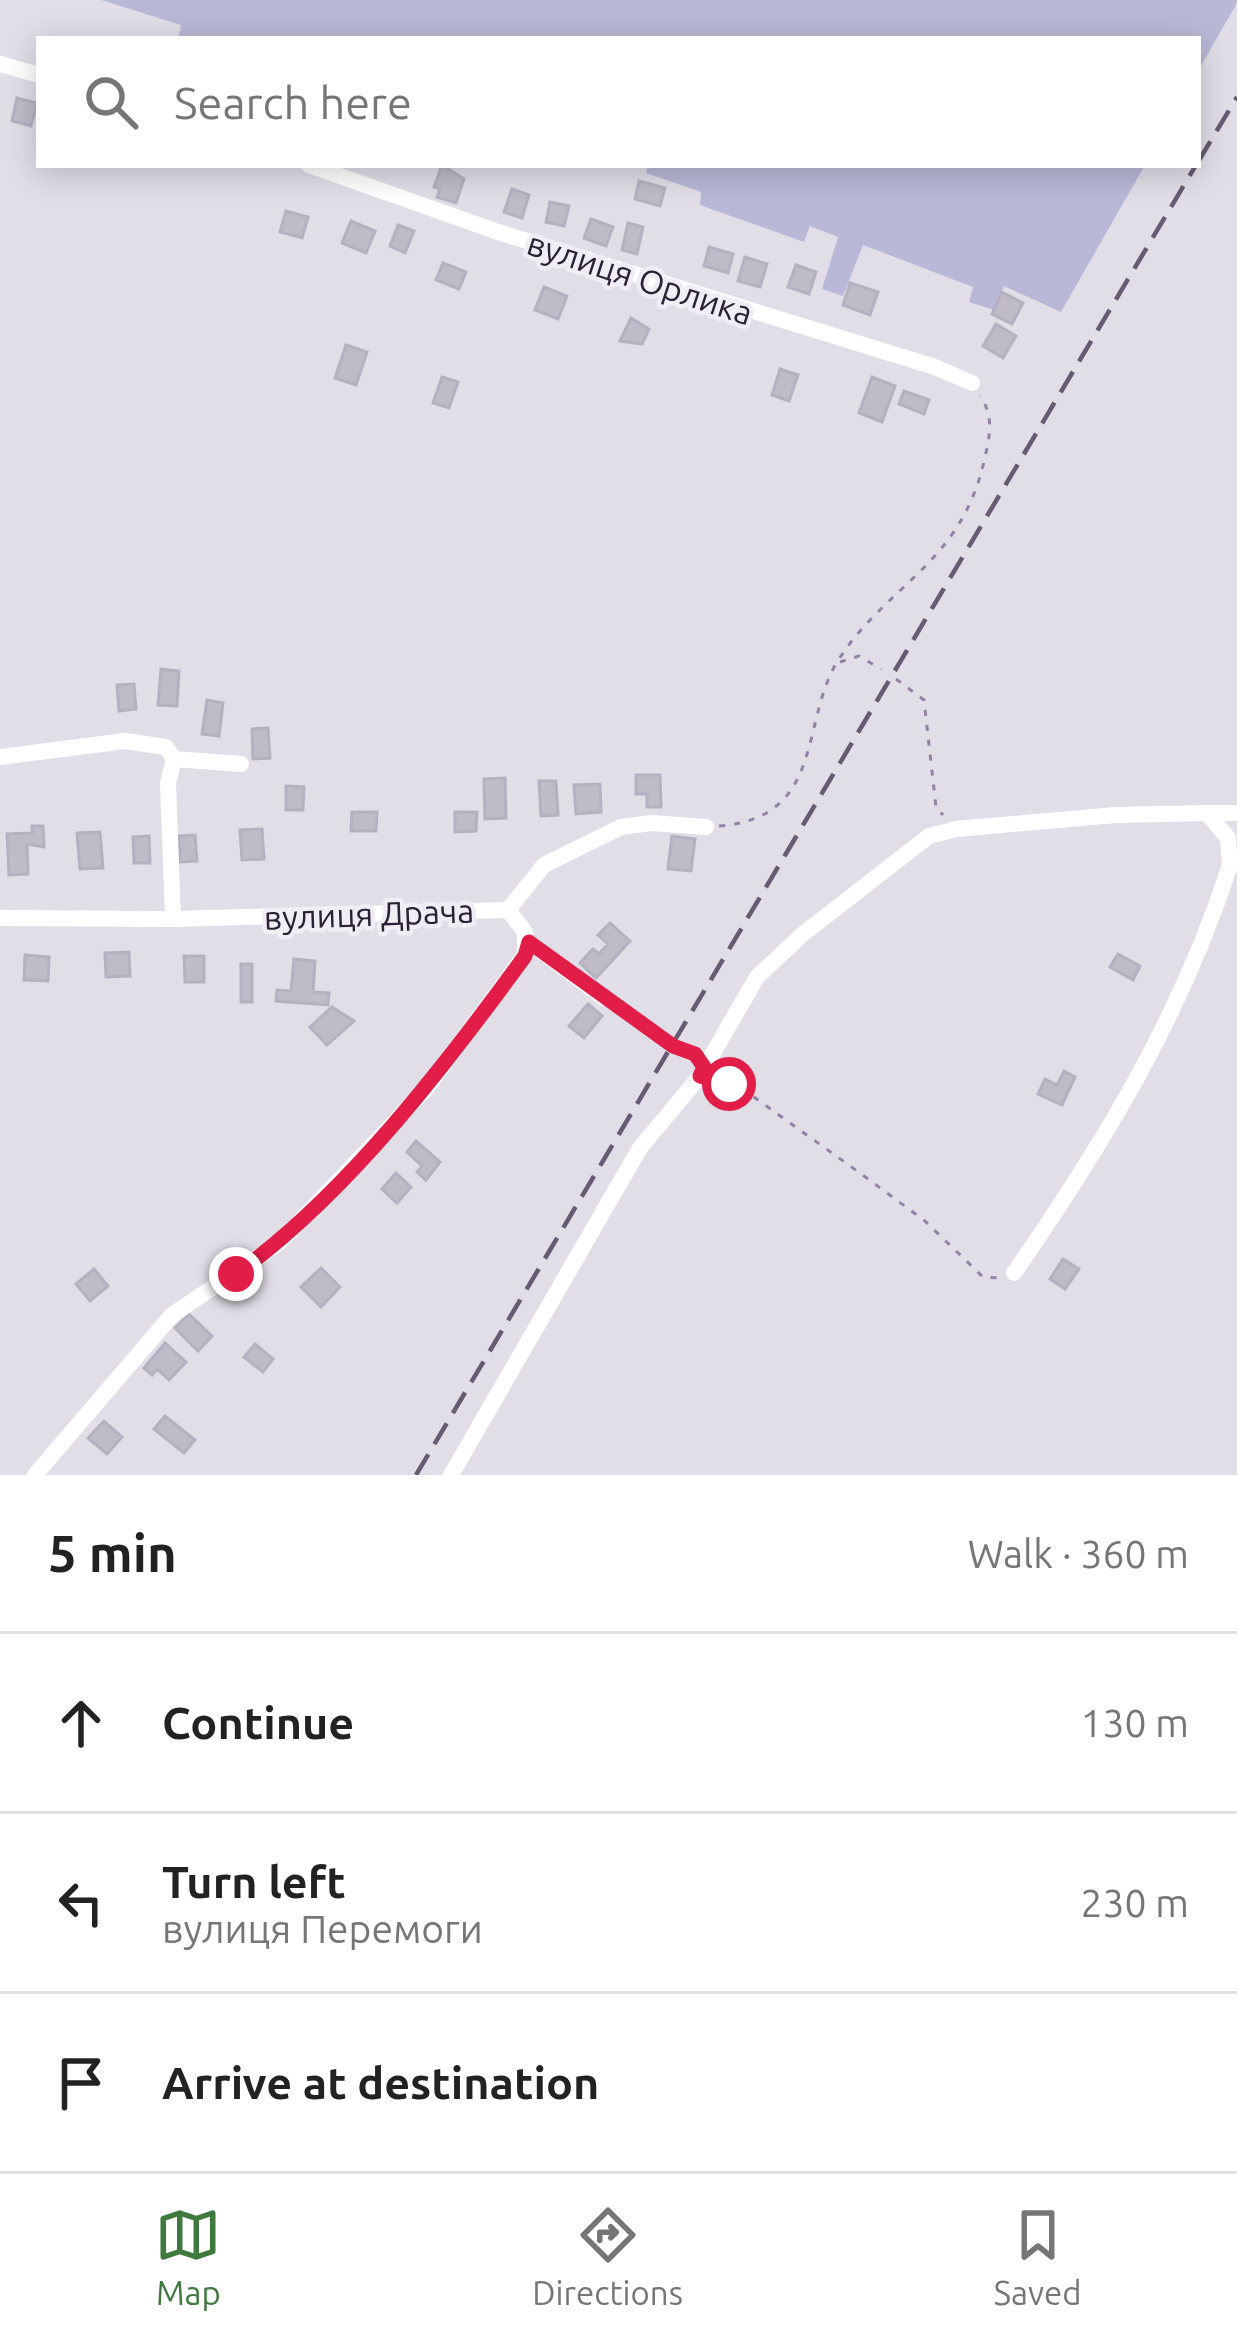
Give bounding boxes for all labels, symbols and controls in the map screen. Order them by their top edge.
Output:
search box [36,36,1201,168]
icon: search [78,69,144,135]
text: Search here [174,77,412,128]
street label: вулиця Орлика [523,224,757,331]
street label: вулиця Драча [263,891,475,936]
route start [702,1057,756,1111]
route end [209,1247,263,1301]
text: 5 min [48,1524,177,1582]
text: Walk · 360 m [968,1532,1189,1575]
icon: ahead [48,1690,114,1756]
text: Continue [162,1697,354,1748]
text: 130 m [1080,1701,1189,1744]
text: Turn left [162,1856,346,1907]
icon: left [48,1870,114,1936]
text: 230 m [1080,1881,1189,1924]
text: вулиця Перемоги [162,1907,483,1950]
icon: arrive [48,2050,114,2116]
text: Arrive at destination [162,2057,599,2108]
tab: Map [155,2202,221,2311]
tab: Directions [532,2202,683,2311]
tab: Saved [994,2202,1082,2311]

